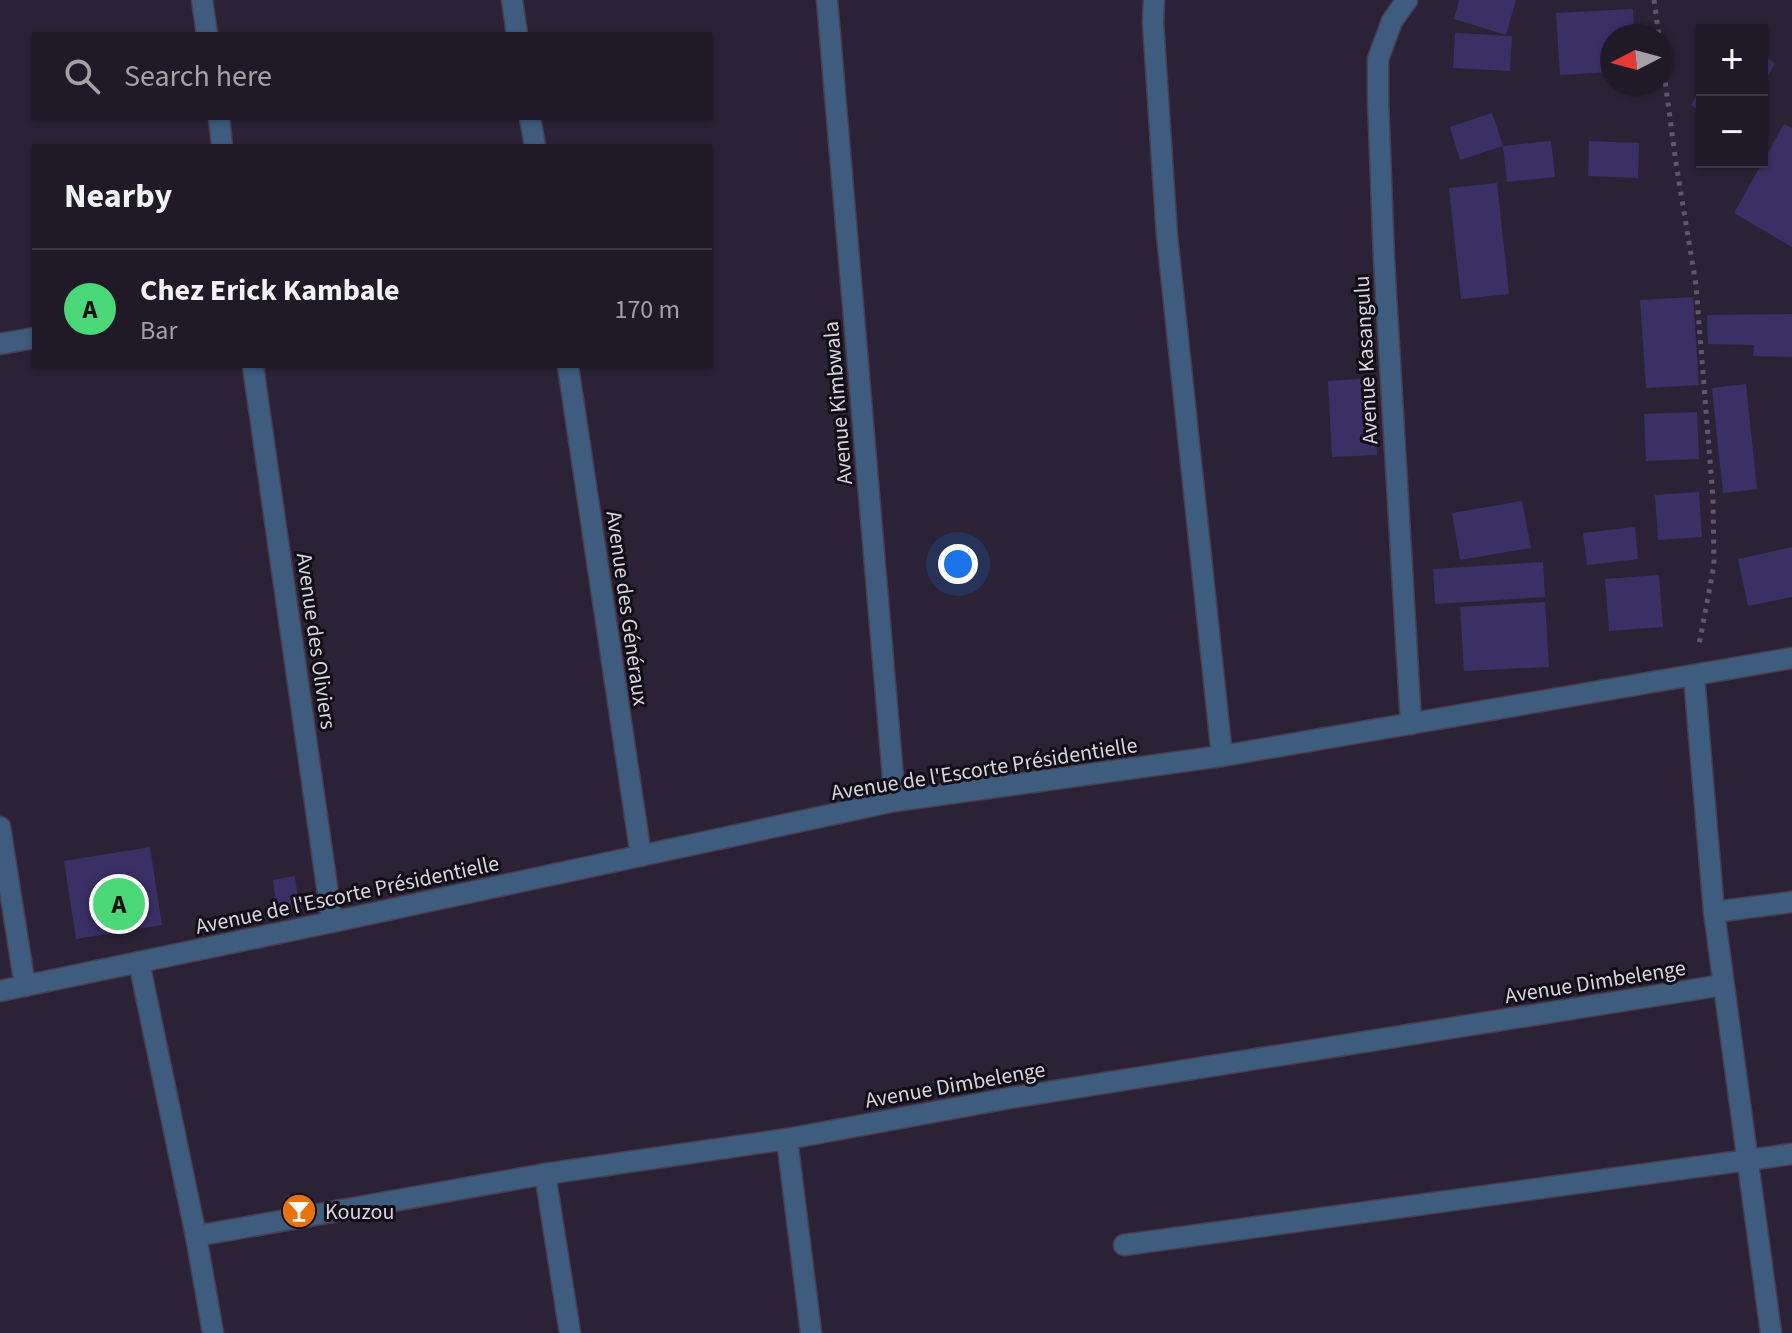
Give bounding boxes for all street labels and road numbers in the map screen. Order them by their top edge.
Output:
street label: Avenue Kasangulu [1346,275,1386,445]
street label: Avenue Kimbwala [815,320,861,486]
street label: Avenue des Généraux [598,509,657,708]
street label: Avenue des Oliviers [288,551,344,731]
street label: Avenue de l'Escorte Présidentielle [829,729,1140,809]
street label: Avenue de l'Escorte Présidentielle [192,847,502,943]
street label: Avenue Dimbelenge [1502,952,1688,1012]
street label: Avenue Dimbelenge [862,1053,1048,1117]

